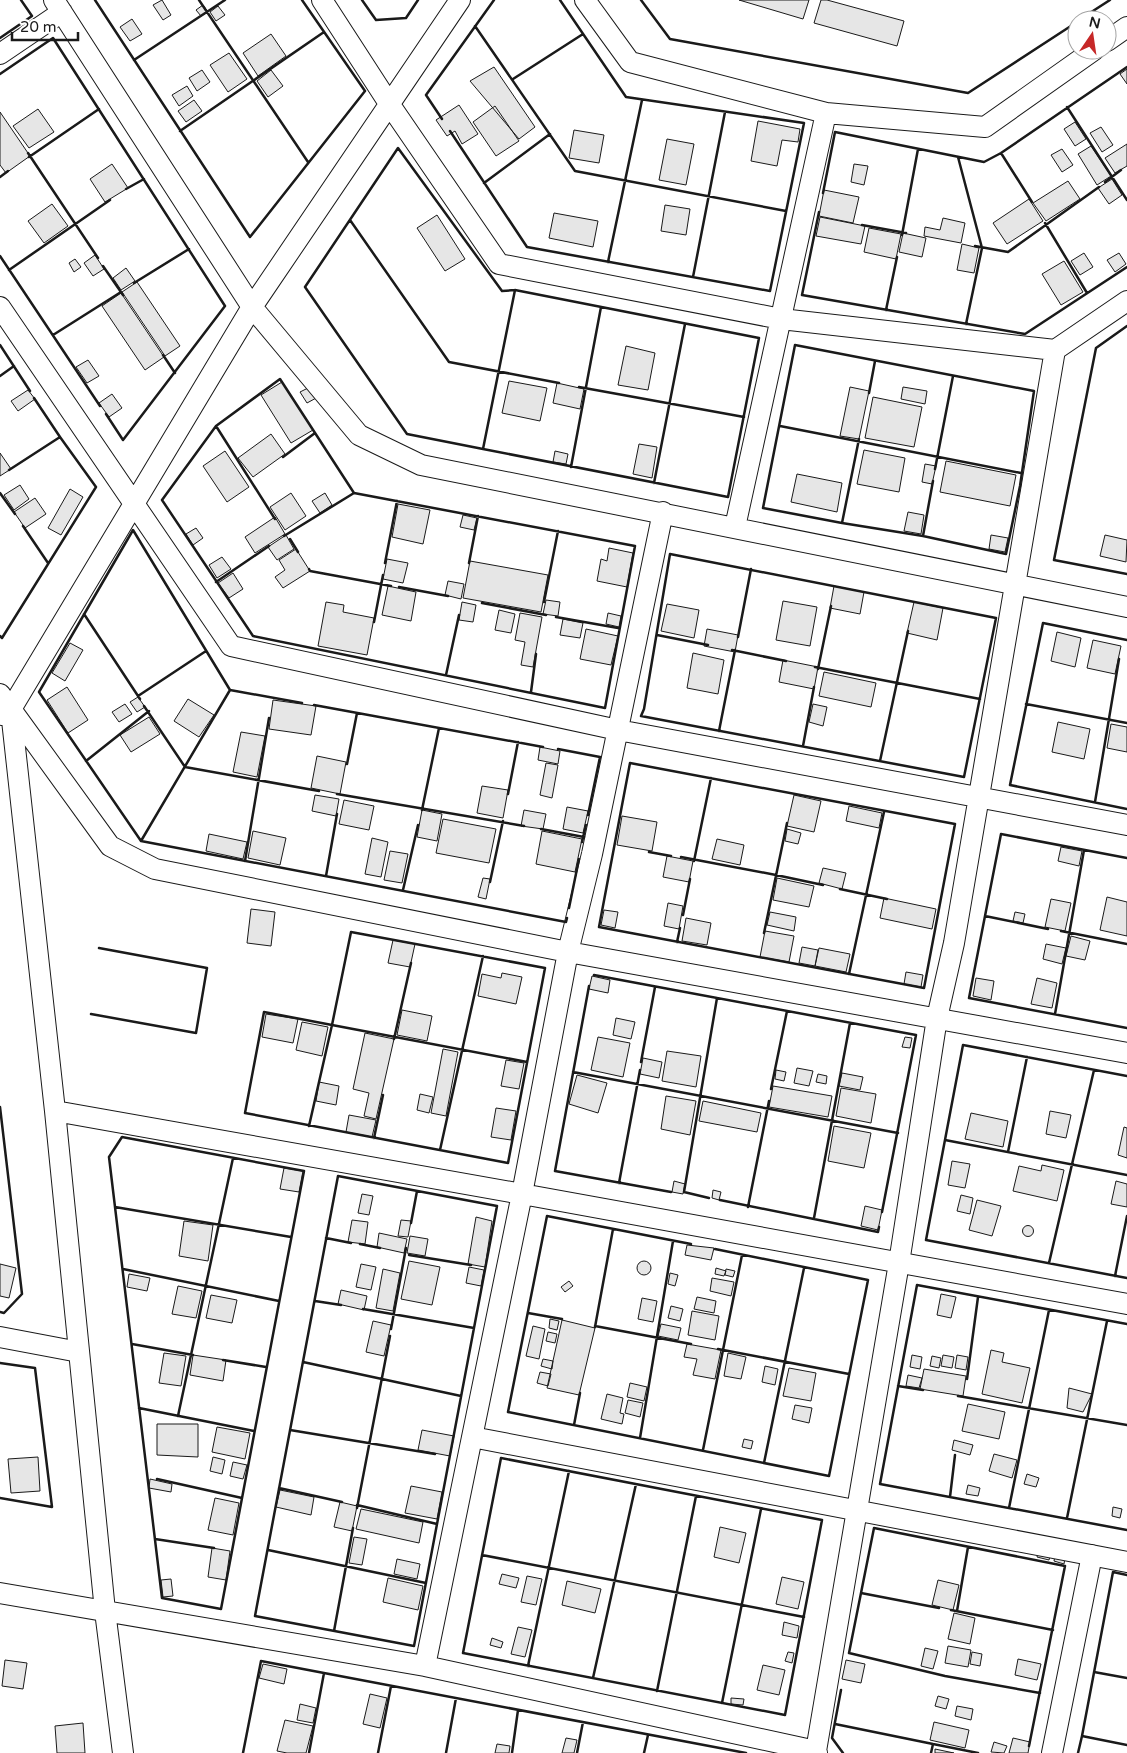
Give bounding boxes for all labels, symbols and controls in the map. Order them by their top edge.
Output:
scale bar [12,10,79,42]
north arrow [1067,10,1117,60]
text: N [1087,13,1102,32]
text: 20 m [20,18,57,36]

